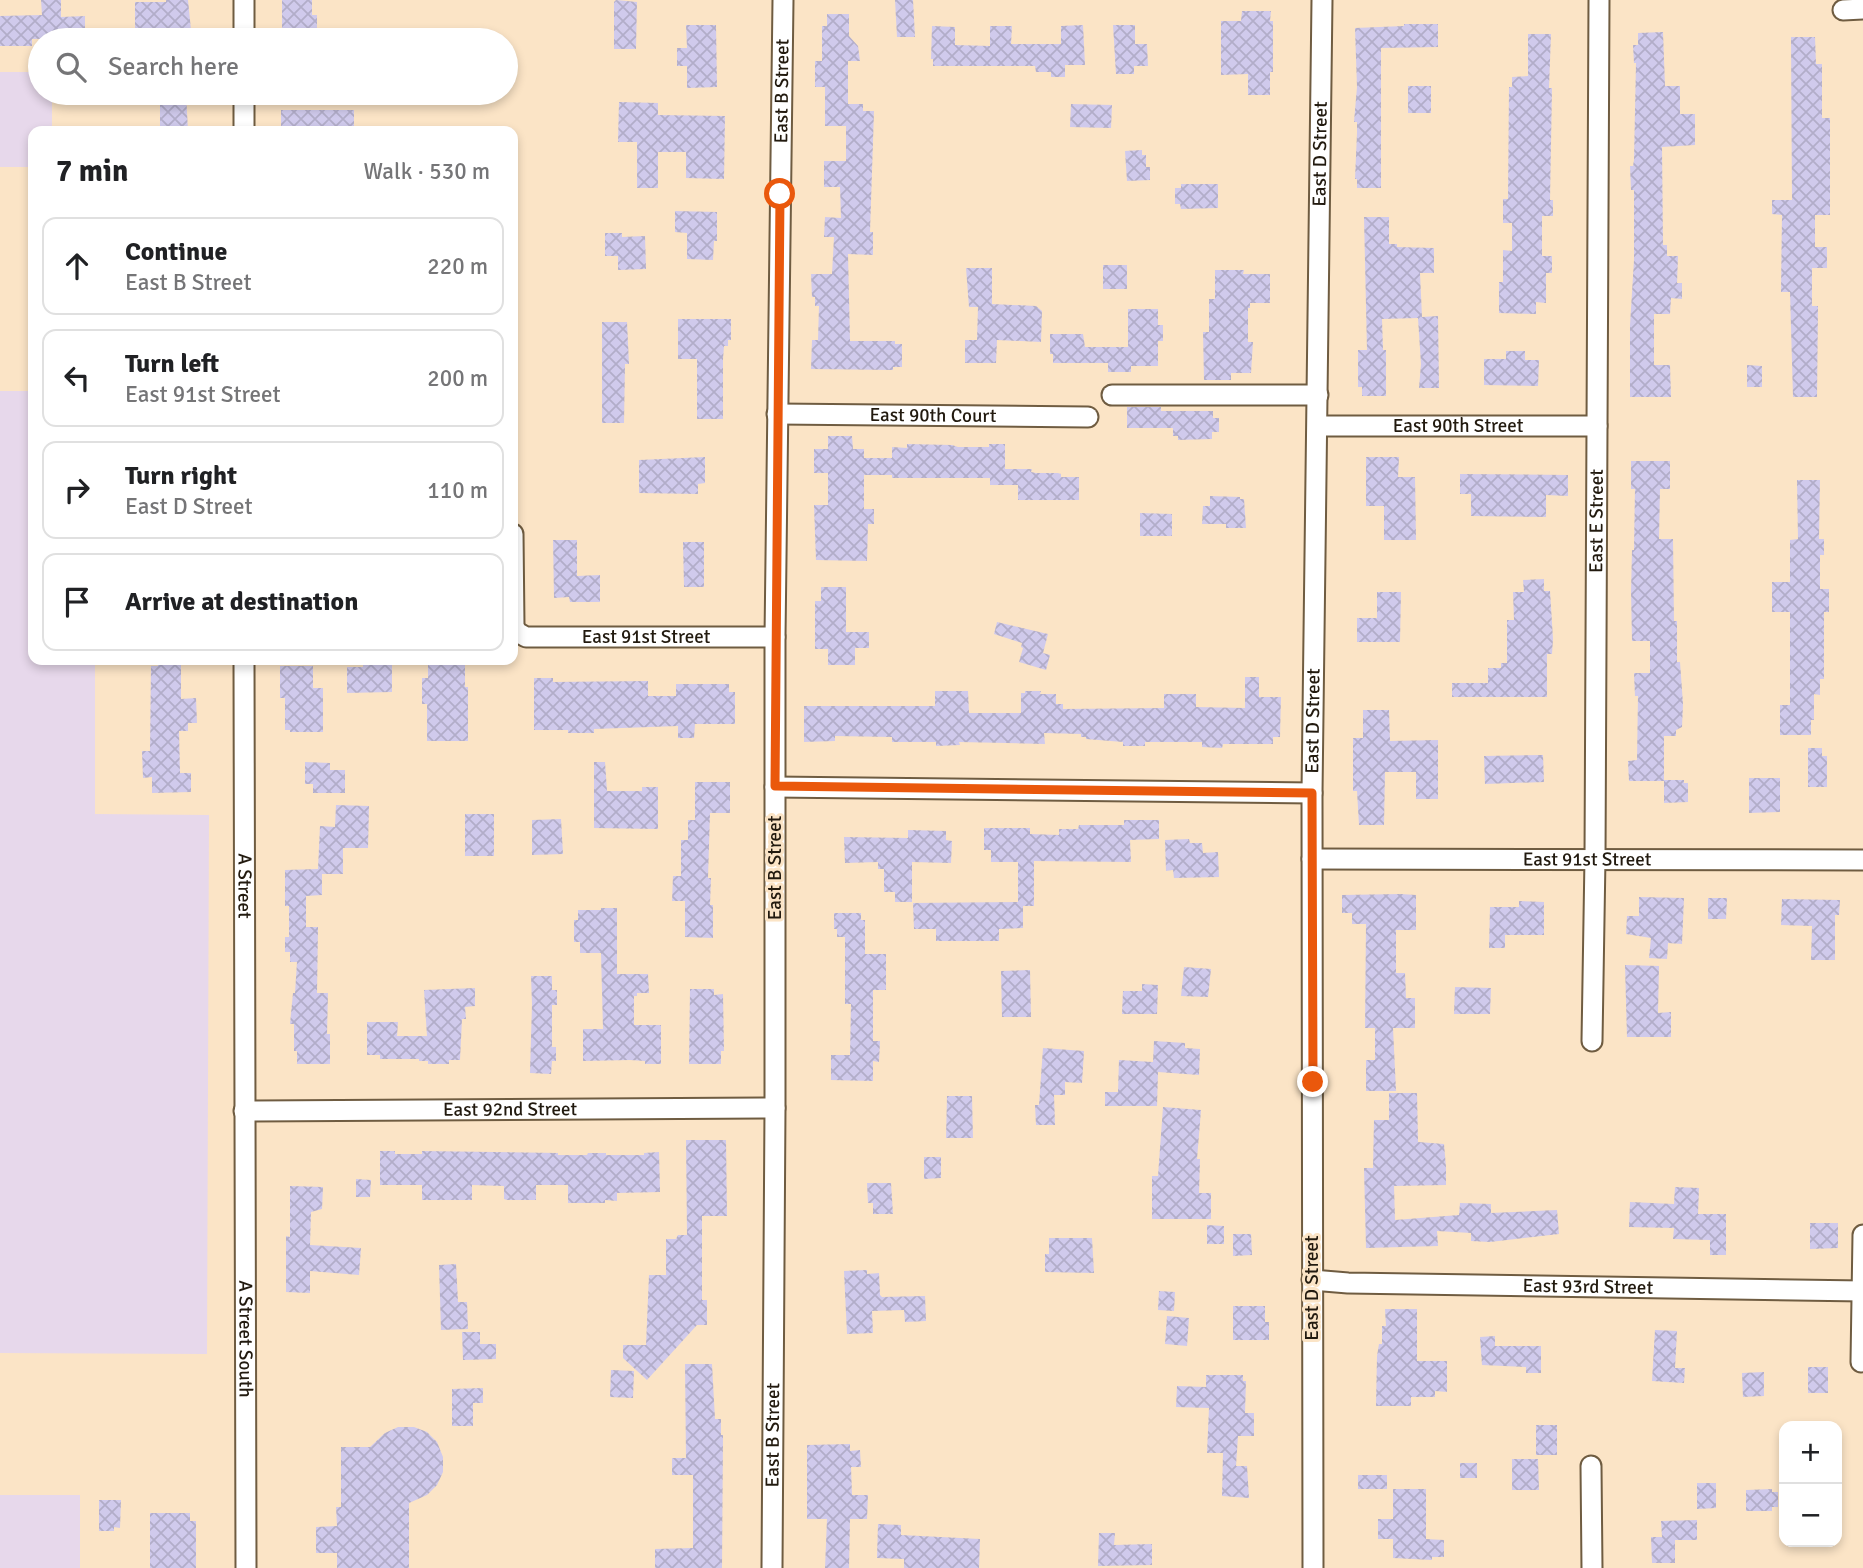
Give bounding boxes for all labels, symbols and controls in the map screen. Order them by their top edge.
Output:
search box [28,28,518,105]
street label: East B Street [769,38,795,144]
icon: search [52,48,90,86]
text: Search here [108,51,239,83]
street label: East D Street [1307,101,1333,207]
text: 7 min [56,153,128,190]
text: Walk · 530 m [364,157,490,186]
route start [764,178,795,209]
text: Continue [125,236,227,268]
icon: ahead [58,247,96,285]
text: 220 m [427,252,488,281]
text: East B Street [125,268,252,297]
text: Turn left [125,348,219,380]
icon: left [58,359,96,397]
text: 200 m [427,364,488,393]
text: East 91st Street [125,380,281,409]
street label: East 90th Court [869,403,997,428]
street label: East 90th Street [1393,414,1524,438]
text: Turn right [125,460,237,492]
street label: East E Street [1584,469,1609,573]
icon: right [58,471,96,509]
text: 110 m [427,476,488,505]
text: East D Street [125,492,253,521]
icon: arrive [58,583,96,621]
text: Arrive at destination [125,586,358,618]
street label: East 91st Street [582,625,711,649]
street label: East D Street [1300,668,1326,774]
street label: East B Street [763,815,787,920]
street label: East 91st Street [1523,847,1652,872]
street label: A Street [232,853,257,919]
route end [1297,1066,1328,1097]
street label: East 92nd Street [443,1097,577,1122]
street label: East D Street [1300,1235,1324,1341]
street label: East 93rd Street [1522,1274,1654,1300]
street label: A Street South [233,1280,258,1398]
street label: East B Street [761,1382,785,1487]
map controls [1779,1421,1842,1547]
button: + [1779,1421,1842,1484]
button: − [1779,1484,1842,1547]

